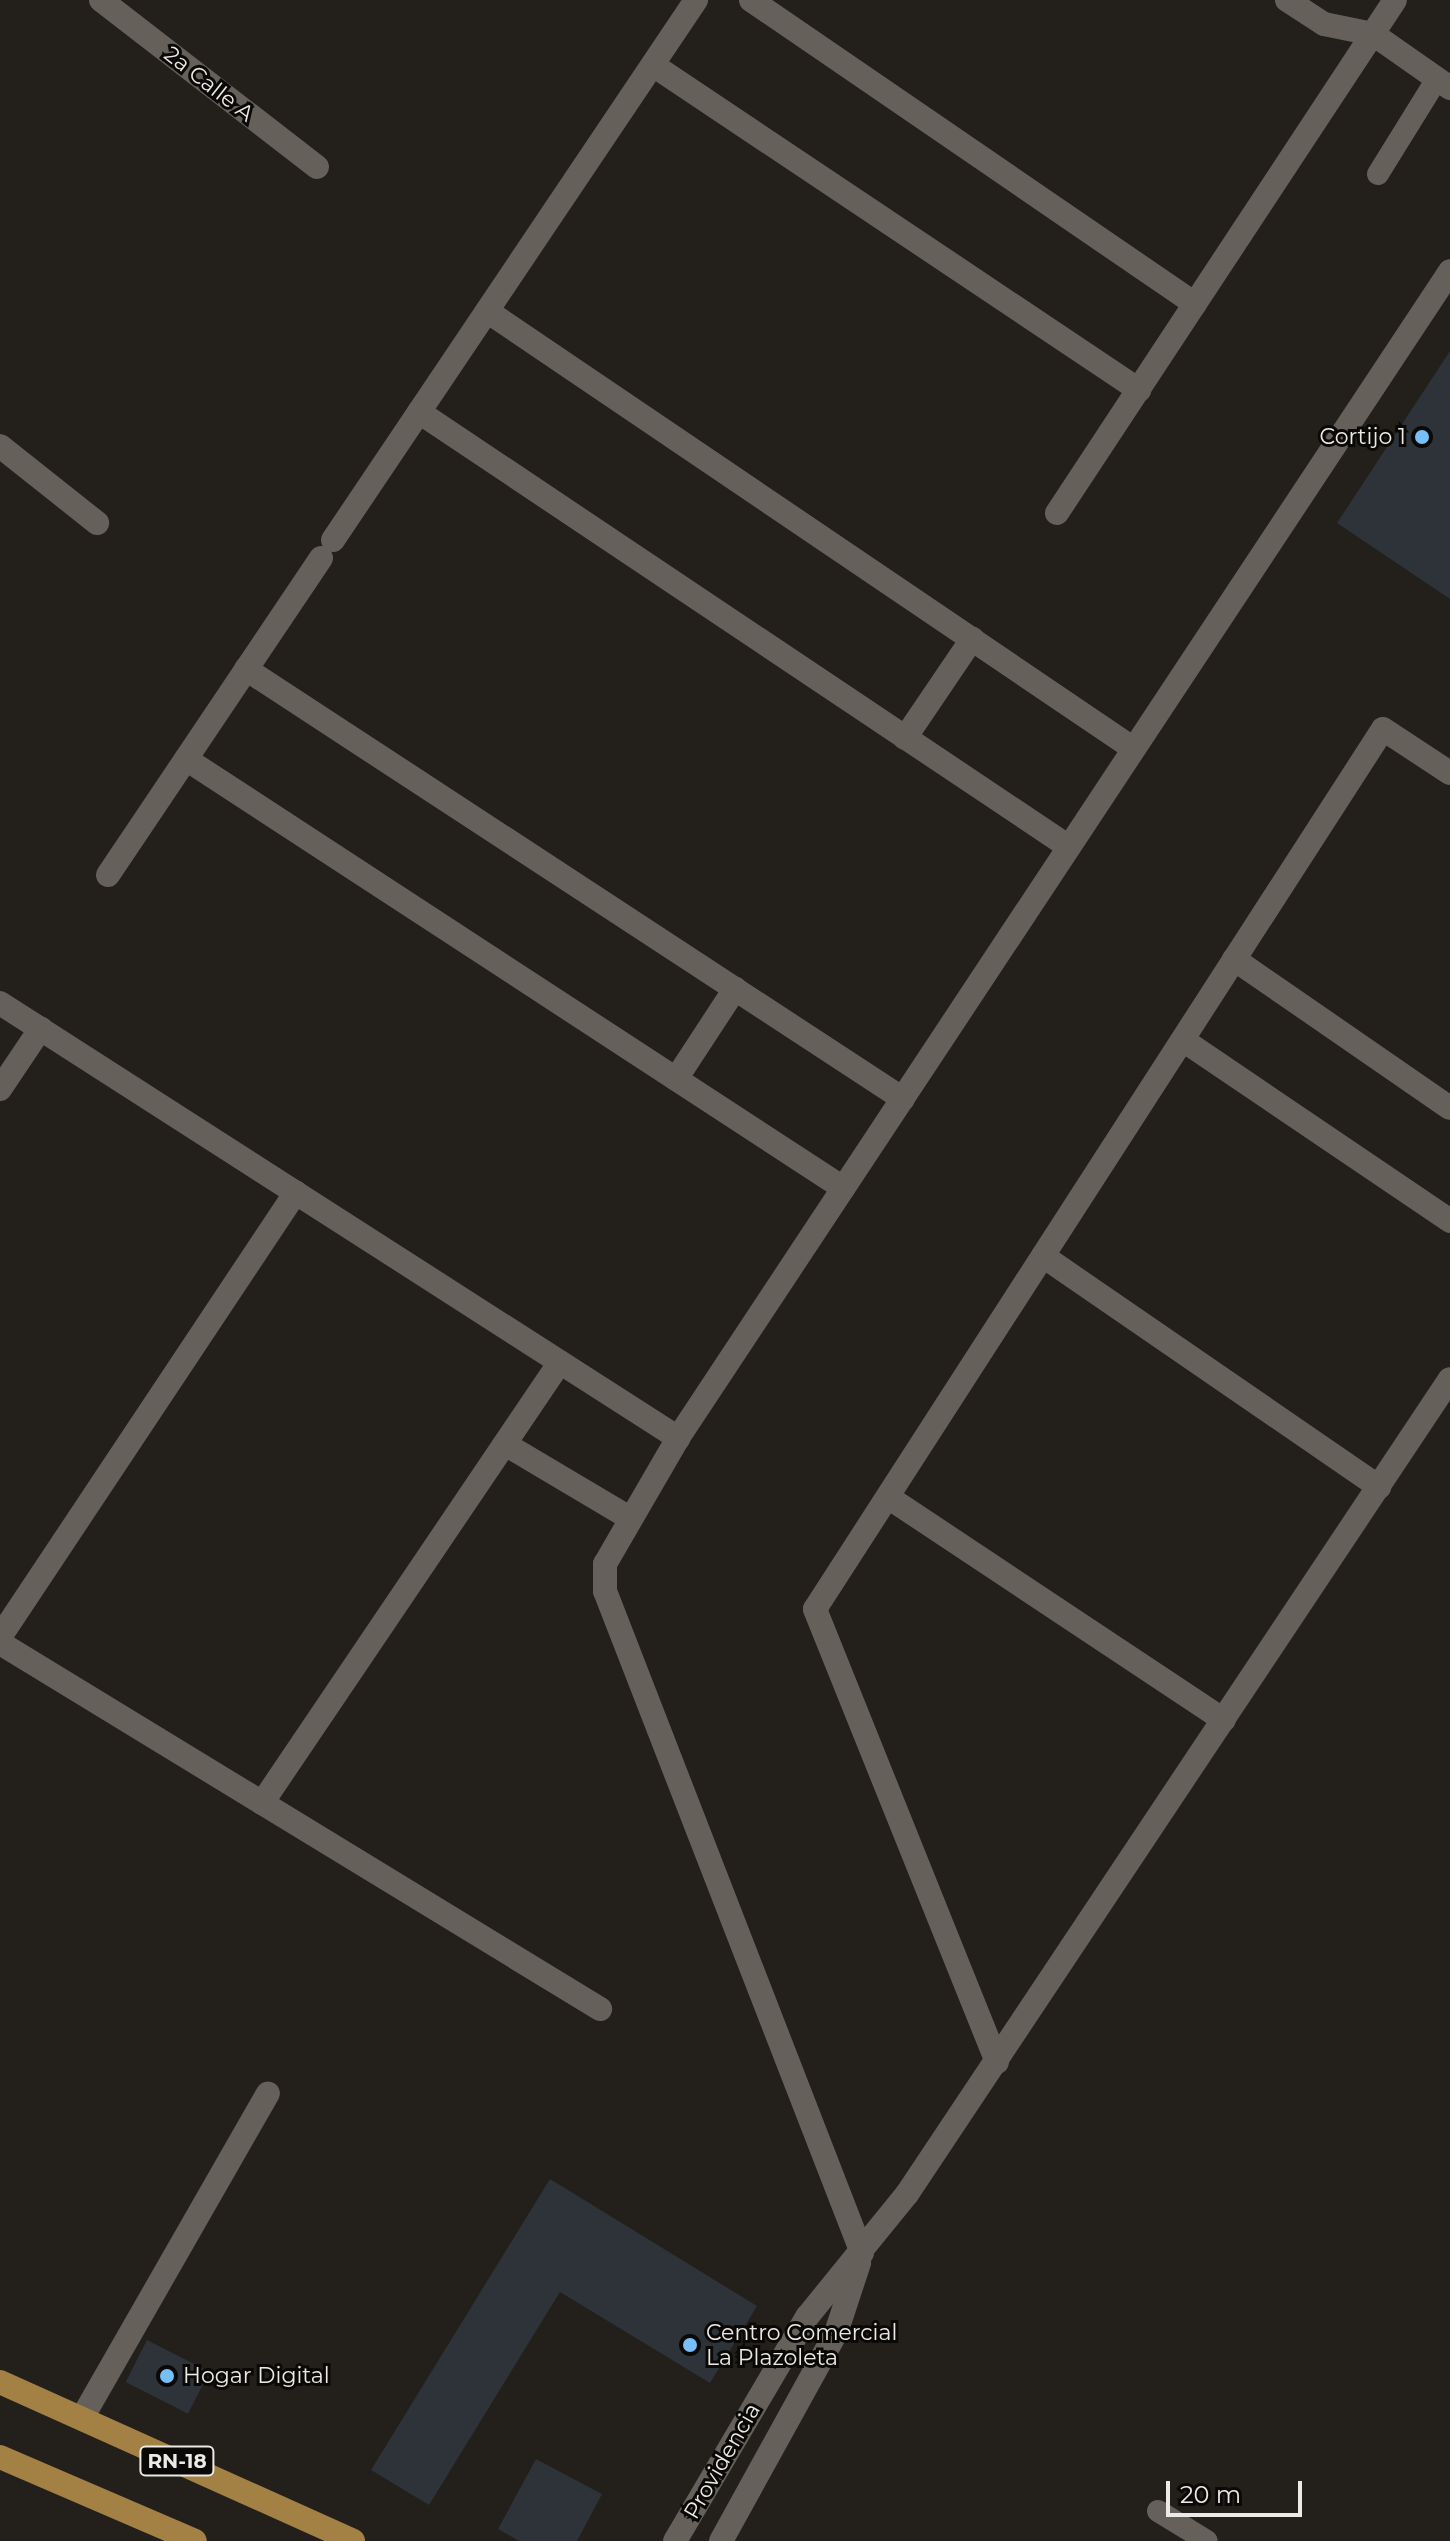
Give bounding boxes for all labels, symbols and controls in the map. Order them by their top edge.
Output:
street label: 2a Calle A [159,41,259,127]
place label: Cortijo 1 [1320,424,1406,450]
marker: Cortijo 1 [1413,428,1431,446]
place label: Centro Comercial La Plazoleta [706,2319,897,2370]
marker: Centro Comercial La Plazoleta [681,2336,699,2354]
place label: Hogar Digital [183,2363,330,2389]
marker: Hogar Digital [158,2367,176,2385]
street label: Providencia [678,2398,766,2524]
road number: RN-18 [139,2445,215,2477]
scale bar [1170,2465,1306,2515]
text: 20 m [1180,2480,1241,2509]

